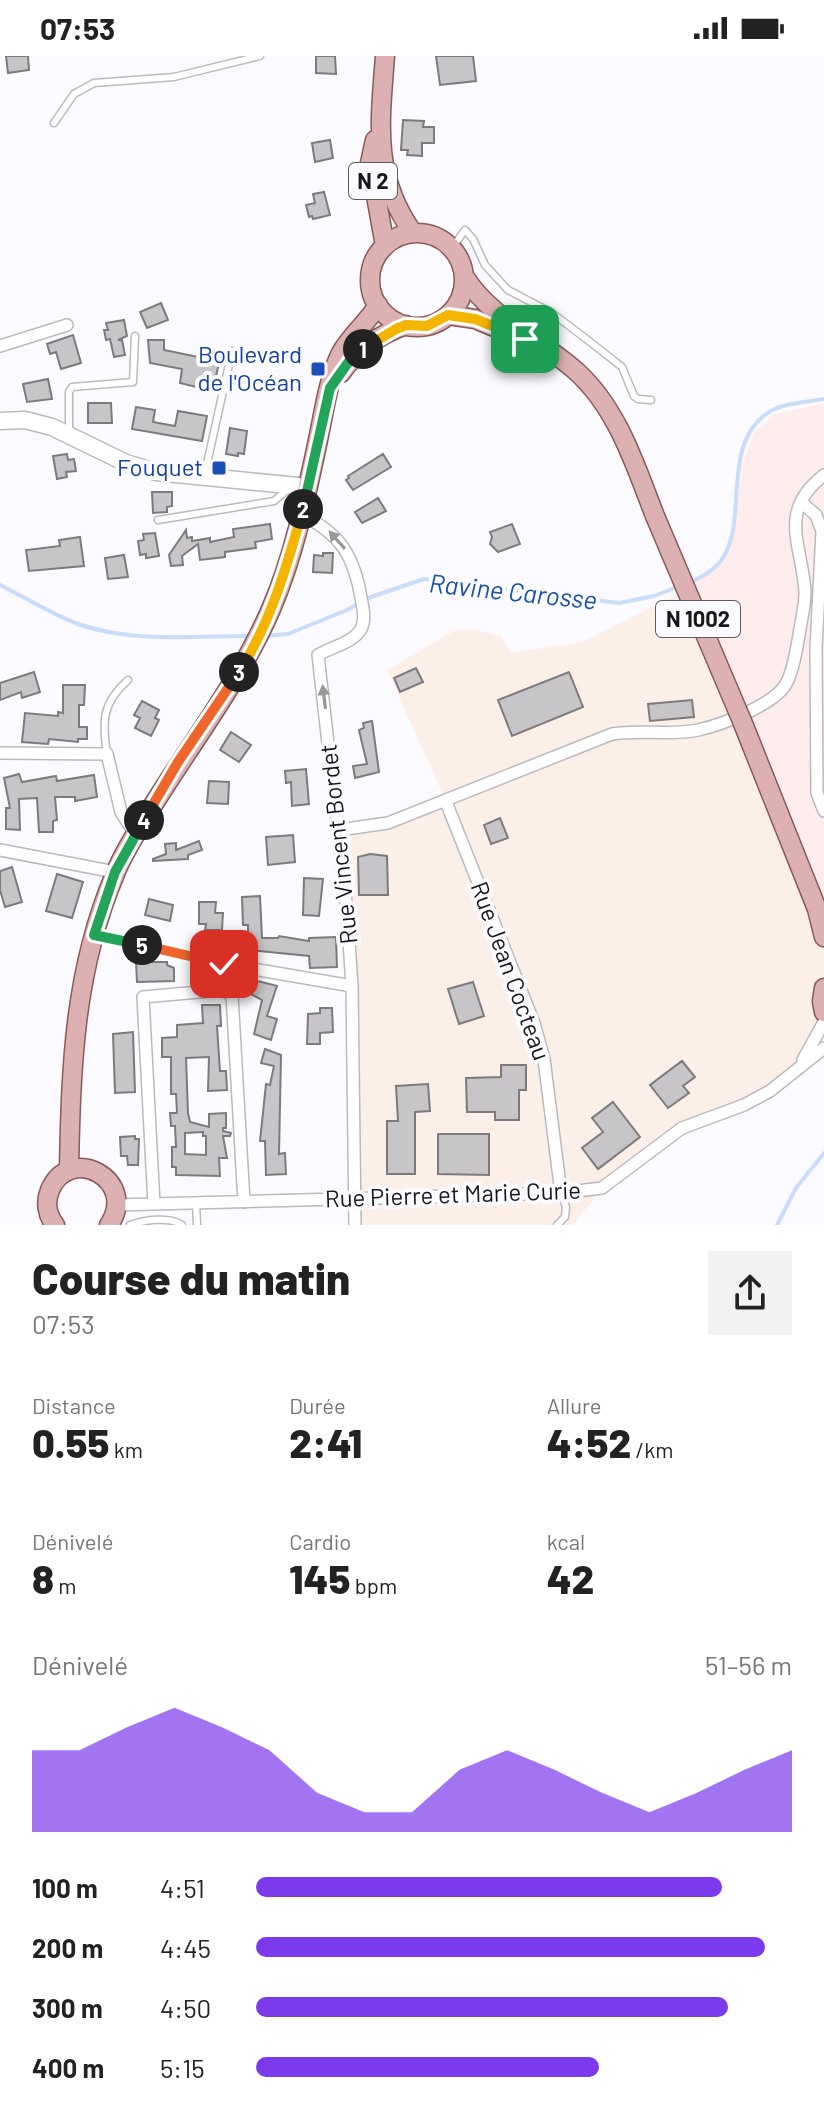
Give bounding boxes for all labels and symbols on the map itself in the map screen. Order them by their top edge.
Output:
road number: N 2 [349,163,397,199]
pin [491,305,559,373]
pin: 1 [343,329,383,369]
place label: Boulevard de l'Océan [197,339,302,396]
marker: Boulevard de l'Océan [309,360,327,378]
place label: Fouquet [117,452,203,481]
marker: Fouquet [210,459,228,477]
pin: 2 [283,489,323,529]
one-way arrow [328,530,346,549]
water label: Ravine Carosse [428,566,599,615]
road number: N 1002 [656,601,740,637]
pin: 3 [219,652,259,692]
one-way arrow [317,684,330,709]
street label: Rue Vincent Bordet [313,743,362,946]
pin: 4 [124,800,164,840]
street label: Rue Jean Cocteau [466,877,557,1064]
pin: 5 [122,925,162,965]
pin [190,930,258,998]
street label: Rue Pierre et Marie Curie [324,1175,582,1212]

